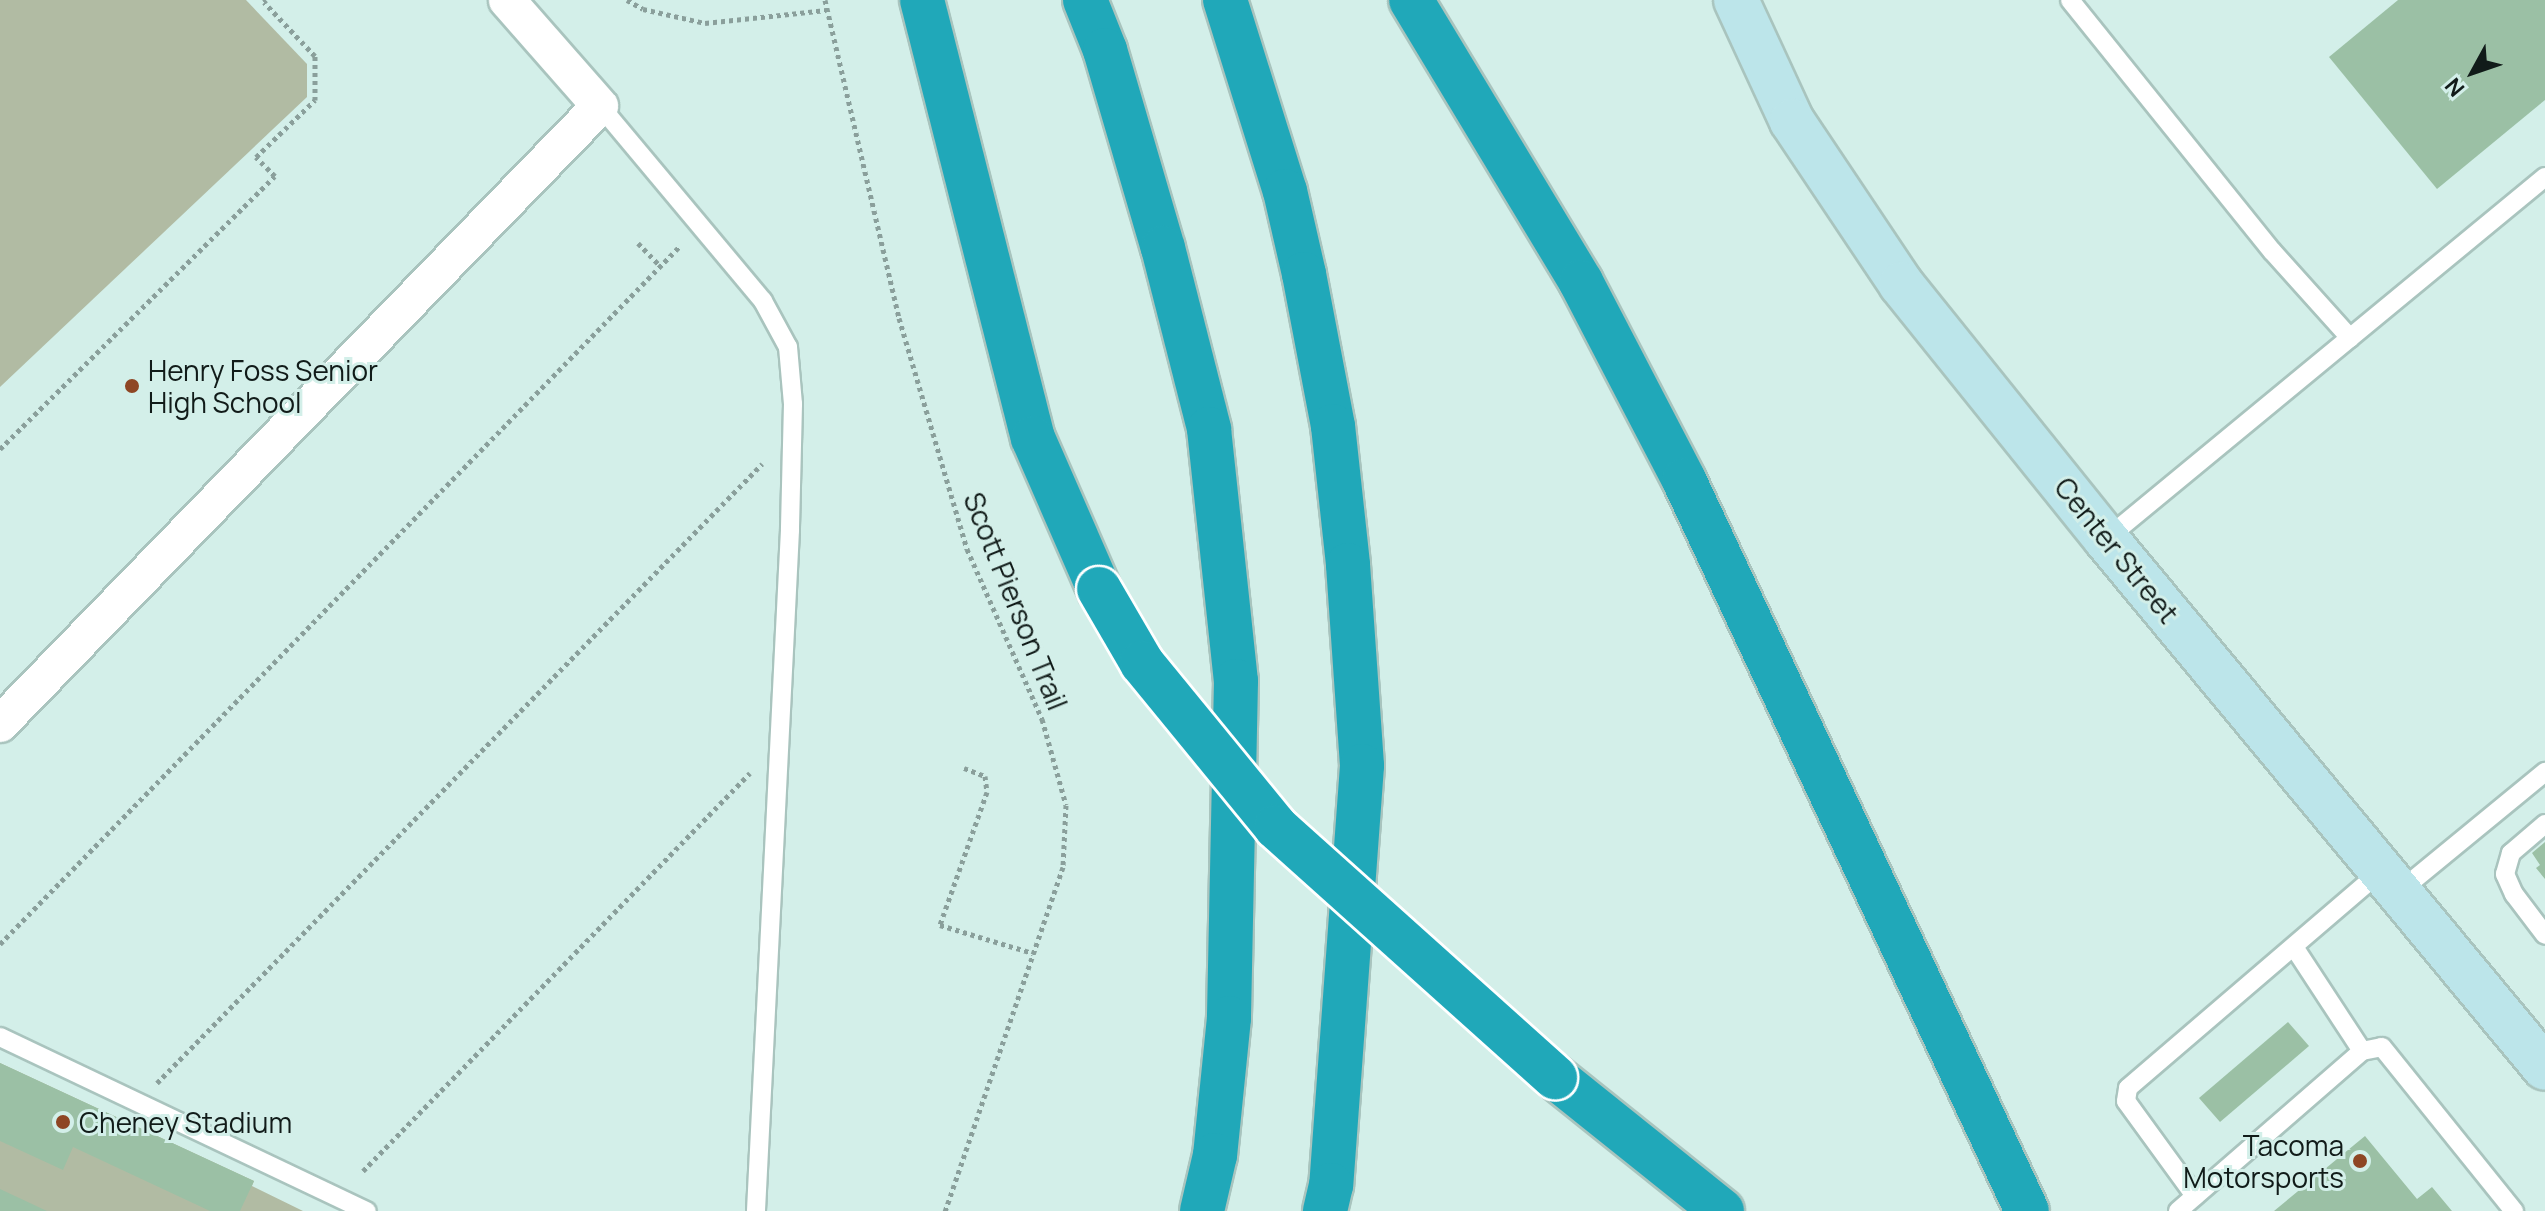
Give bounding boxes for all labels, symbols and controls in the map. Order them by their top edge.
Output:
north arrow [2433,32,2513,112]
text: N [2438,72,2471,103]
place label: Henry Foss Senior High School [148,353,378,419]
marker: Henry Foss Senior High School [123,377,141,395]
street label: Center Street [2048,470,2186,630]
street label: Scott Pierson Trail [957,487,1075,715]
place label: Cheney Stadium [79,1105,292,1139]
marker: Cheney Stadium [54,1113,72,1131]
place label: Tacoma Motorsports [2183,1128,2344,1194]
marker: Tacoma Motorsports [2351,1152,2369,1170]

